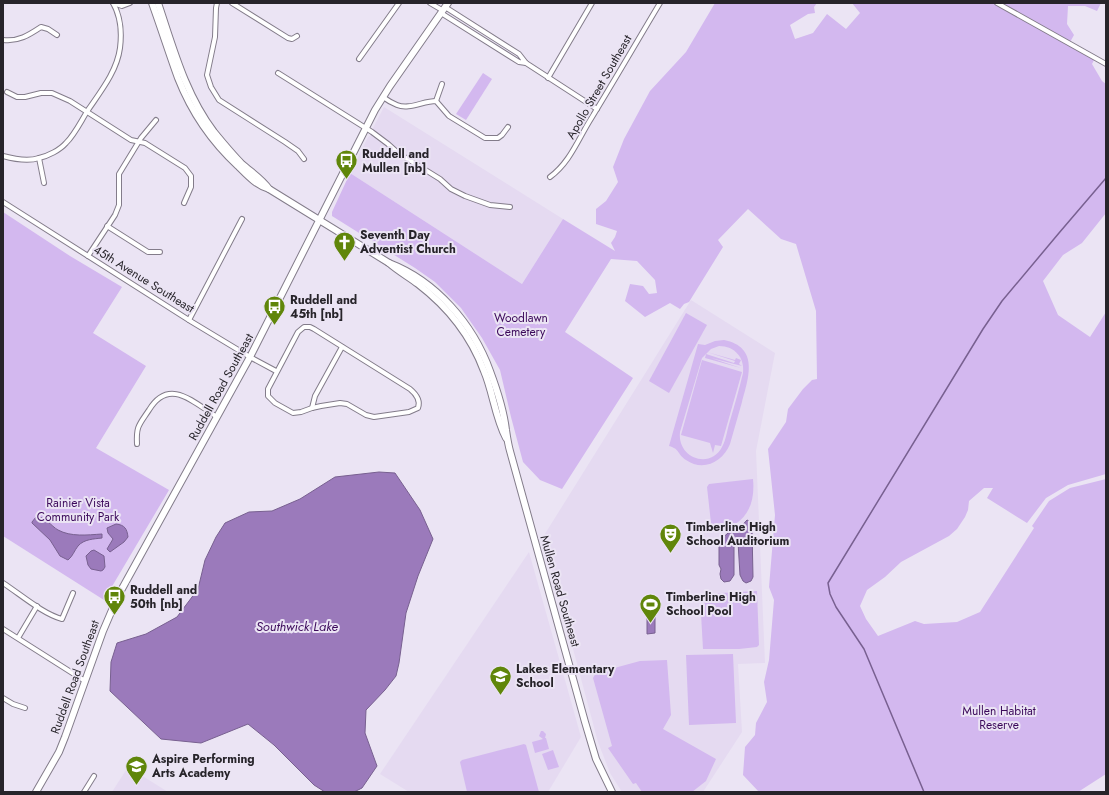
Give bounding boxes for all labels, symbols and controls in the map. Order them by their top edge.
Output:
street label: Apollo Street Southeast [562,32,636,142]
place label: Ruddell and Mullen [nb] [362,145,429,177]
bus stop icon: Ruddell and Mullen [nb] [333,148,359,181]
place label: Seventh Day Adventist Church [359,226,456,258]
church icon: Seventh Day Adventist Church [331,229,357,262]
street label: 45th Avenue Southeast [90,241,198,317]
place label: Ruddell and 45th [nb] [290,291,357,323]
bus stop icon: Ruddell and 45th [nb] [262,294,288,327]
park label: Woodlawn Cemetery [494,309,548,341]
street label: Ruddell Road Southeast [184,330,258,444]
park label: Rainier Vista Community Park [37,494,120,526]
place label: Timberline High School Auditorium [686,518,789,550]
theatre icon: Timberline High School Auditorium [657,521,683,554]
street label: Mullen Road Southeast [535,533,585,649]
place label: Ruddell and 50th [nb] [130,581,197,613]
bus stop icon: Ruddell and 50th [nb] [102,584,128,617]
place label: Timberline High School Pool [666,588,756,620]
sports icon: Timberline High School Pool [638,591,664,624]
water label: Southwick Lake [256,617,339,636]
street label: Ruddell Road Southeast [46,618,104,736]
place label: Lakes Elementary School [516,660,615,692]
school or university icon: Lakes Elementary School [488,663,514,696]
park label: Mullen Habitat Reserve [962,702,1036,734]
place label: Aspire Performing Arts Academy [151,750,255,782]
school or university icon: Aspire Performing Arts Academy [124,753,150,786]

